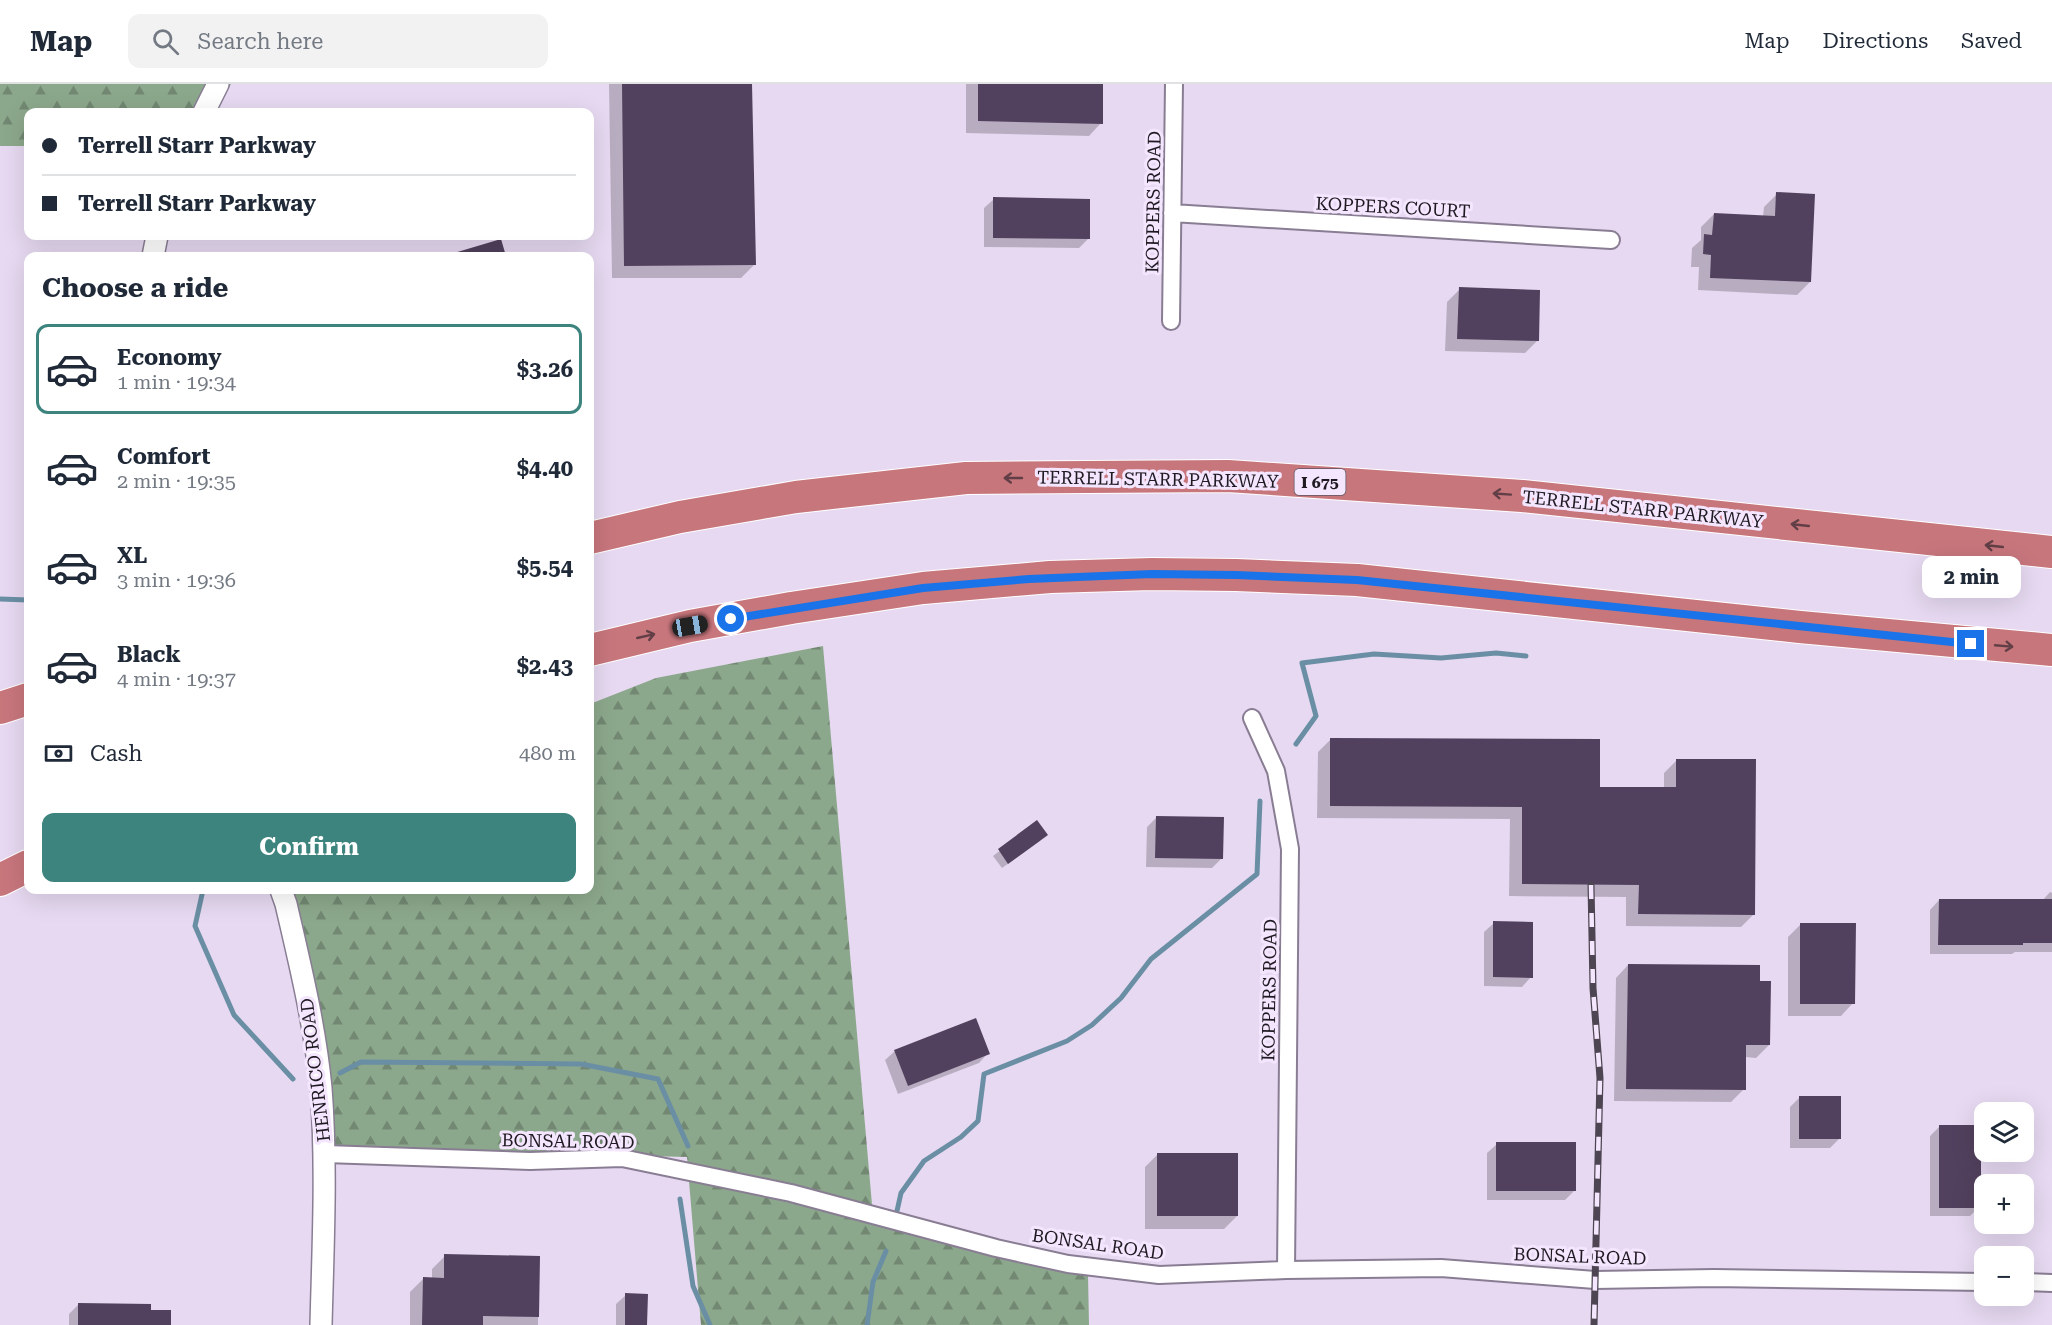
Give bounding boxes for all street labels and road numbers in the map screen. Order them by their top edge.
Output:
street label: KOPPERS ROAD [1141,131,1165,273]
street label: KOPPERS COURT [1315,192,1471,222]
street label: TERRELL STARR PARKWAY [1037,466,1280,492]
road number: I 675 [1294,469,1346,495]
street label: TERRELL STARR PARKWAY [1522,486,1765,532]
street label: KOPPERS ROAD [1257,919,1281,1061]
street label: HENRICO ROAD [296,997,334,1143]
street label: BONSAL ROAD [501,1129,635,1153]
street label: BONSAL ROAD [1031,1224,1165,1264]
street label: BONSAL ROAD [1513,1243,1647,1269]

